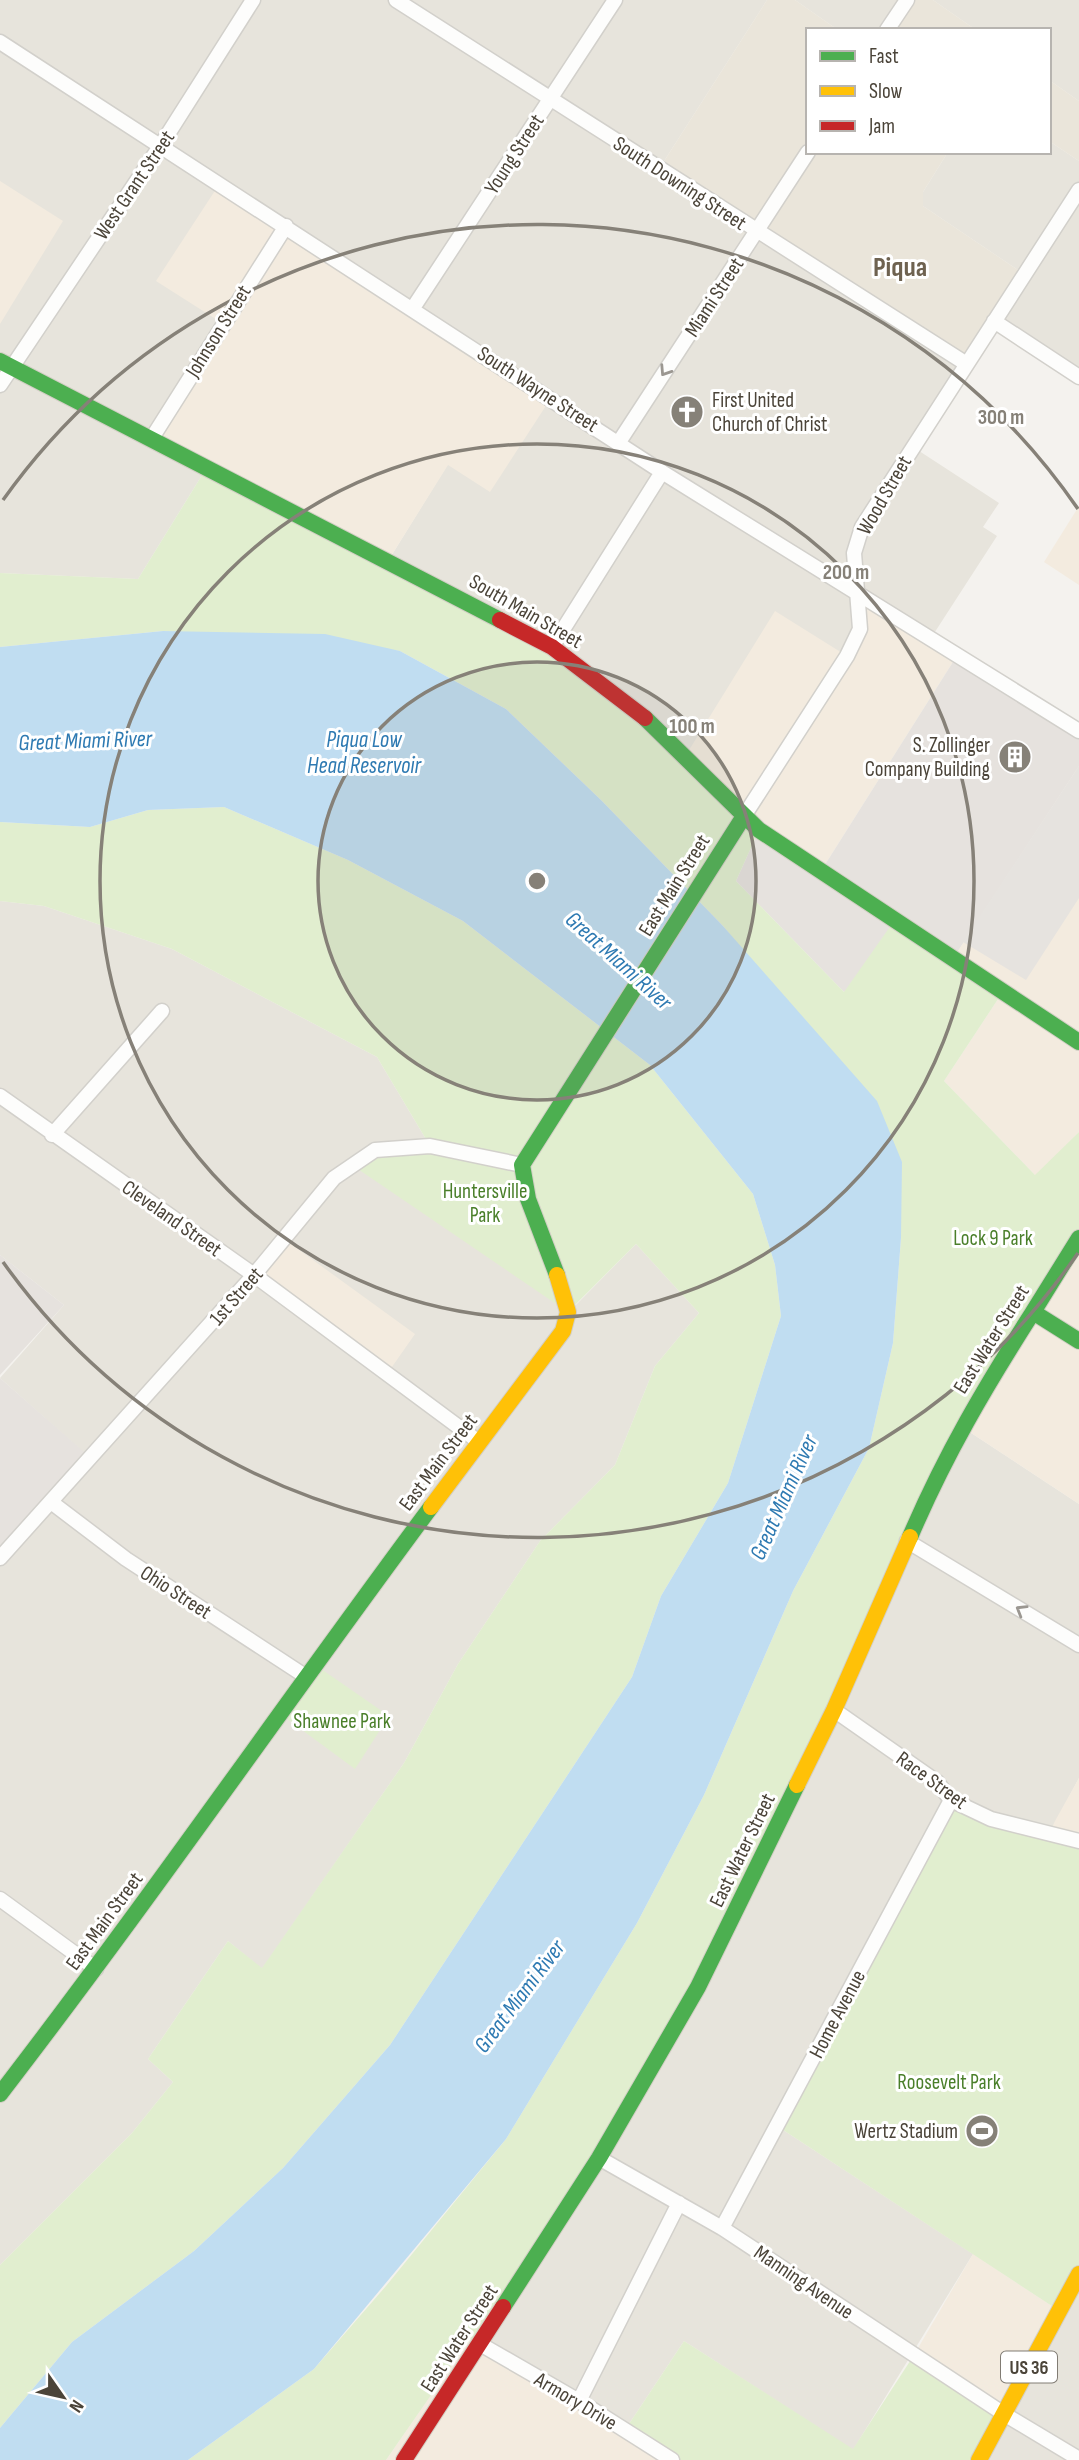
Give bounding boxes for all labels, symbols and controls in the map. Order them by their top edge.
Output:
legend [806,28,1051,154]
text: Fast [869,44,899,69]
text: Slow [869,79,903,104]
street label: Young Street [479,110,549,199]
text: Jam [868,114,895,139]
street label: West Grant Street [89,126,180,245]
street label: South Downing Street [608,131,751,236]
district label: Piqua [873,251,927,284]
street label: Miami Street [680,253,749,342]
street label: Johnson Street [180,281,257,383]
street label: South Wayne Street [472,341,603,438]
one-way arrow [661,363,674,376]
place label: First United Church of Christ [712,388,827,437]
church icon: First United Church of Christ [668,393,706,431]
text: 300 m [978,405,1024,430]
street label: Wood Street [852,451,917,539]
text: 200 m [823,560,869,585]
street label: South Main Street [465,569,587,654]
text: 100 m [669,714,715,739]
water label: Great Miami River [18,725,154,757]
water label: Piqua Low Head Reservoir [307,726,423,780]
place label: S. Zollinger Company Building [865,733,990,782]
building icon: S. Zollinger Company Building [996,738,1034,776]
street label: East Main Street [633,830,715,941]
centre of rings [525,869,549,893]
water label: Great Miami River [559,906,679,1017]
street label: Cleveland Street [117,1175,226,1262]
park label: Huntersville Park [443,1179,527,1228]
park label: Lock 9 Park [953,1226,1033,1251]
street label: 1st Street [204,1262,268,1331]
street label: East Water Street [948,1280,1035,1398]
street label: East Main Street [394,1409,483,1516]
water label: Great Miami River [744,1429,825,1564]
street label: Ohio Street [136,1560,216,1625]
one-way arrow [1015,1605,1028,1618]
park label: Shawnee Park [293,1709,391,1734]
street label: Race Street [891,1746,972,1815]
street label: East Water Street [704,1789,781,1911]
street label: East Main Street [61,1868,148,1975]
water label: Great Miami River [468,1933,572,2058]
street label: Home Avenue [804,1966,871,2062]
park label: Roosevelt Park [897,2070,1001,2095]
sports icon: Wertz Stadium [963,2112,1001,2150]
place label: Wertz Stadium [854,2119,958,2144]
street label: Manning Avenue [749,2240,858,2325]
street label: East Water Street [415,2280,503,2397]
road number: US 36 [1001,2352,1057,2382]
north arrow [28,2362,98,2432]
street label: Armory Drive [529,2367,622,2436]
text: N [63,2395,88,2416]

